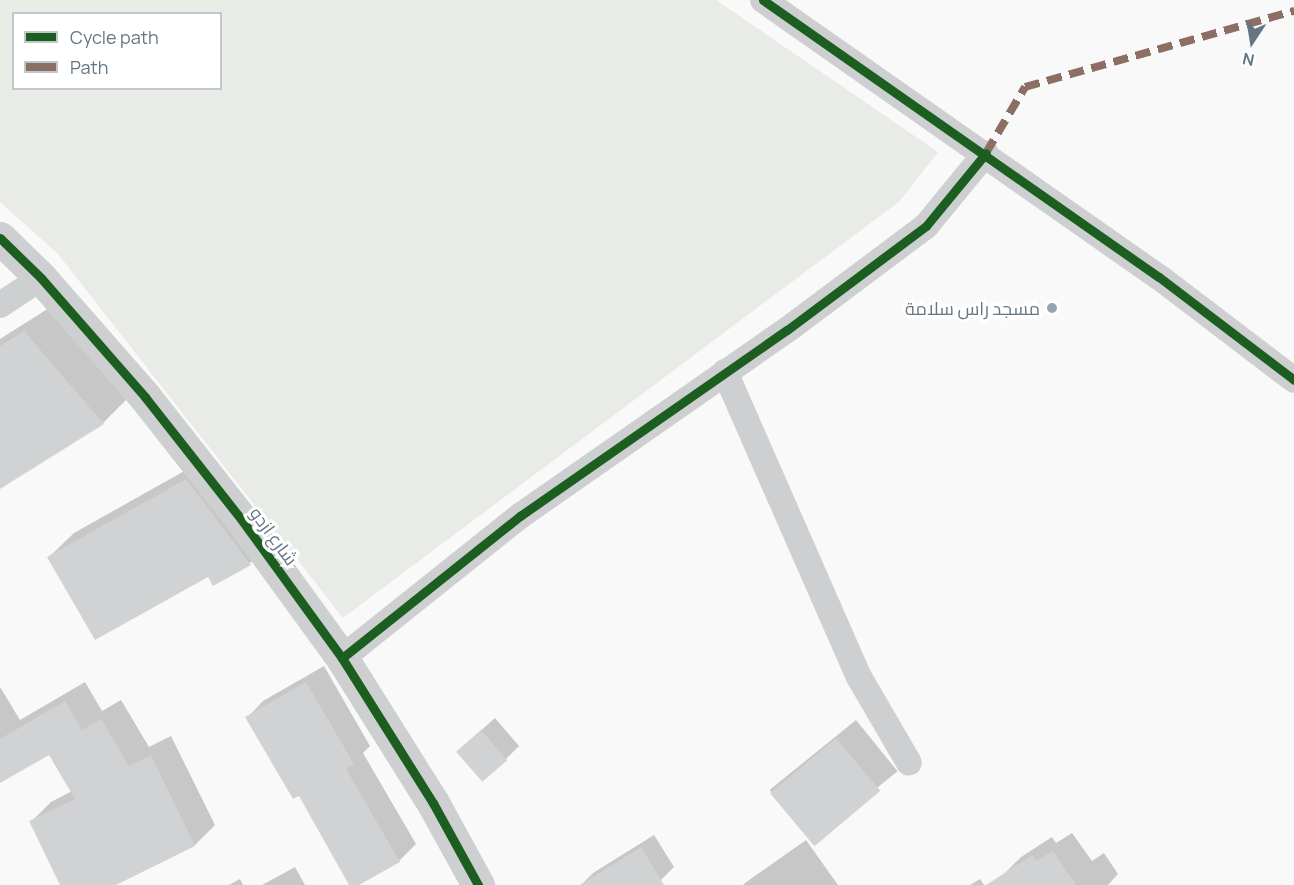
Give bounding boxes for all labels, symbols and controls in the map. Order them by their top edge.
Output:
legend [12,12,222,90]
north arrow [1222,12,1282,72]
text: Cycle path [70,25,159,49]
text: N [1240,48,1256,72]
text: Path [70,55,108,79]
place label: مسجد راس سلامة [905,297,1040,319]
marker: مسجد راس سلامة [1045,301,1059,315]
street label: شارع ازدو [246,503,302,569]

